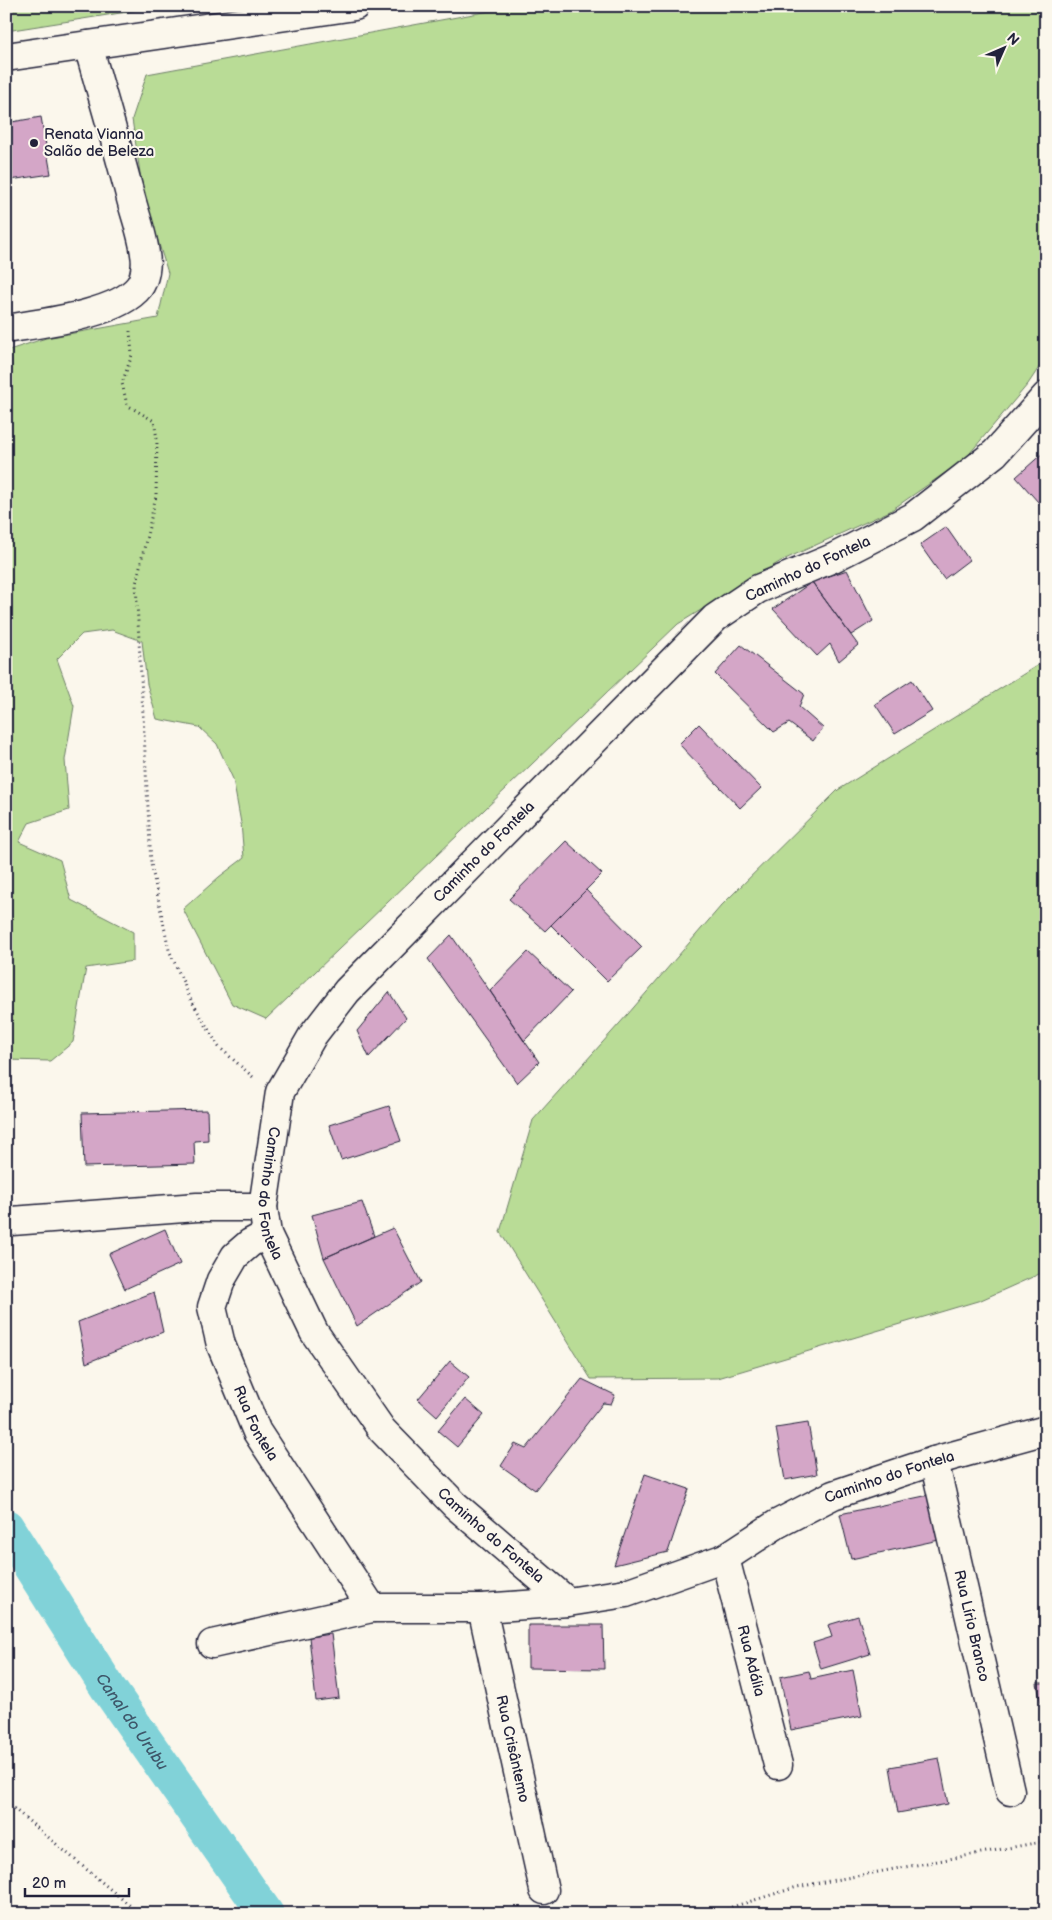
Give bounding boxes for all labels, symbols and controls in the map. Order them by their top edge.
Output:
north arrow [980,22,1030,72]
text: N [1003,29,1023,49]
place label: Renata Vianna Salão de Beleza [44,125,154,161]
marker: Renata Vianna Salão de Beleza [28,137,40,149]
street label: Caminho do Fontela [742,532,874,606]
street label: Caminho do Fontela [429,797,539,907]
street label: Caminho do Fontela [254,1125,287,1263]
street label: Rua Fontela [229,1383,283,1464]
street label: Caminho do Fontela [821,1446,956,1508]
street label: Caminho do Fontela [434,1483,548,1587]
street label: Rua Lírio Branco [950,1568,994,1683]
street label: Rua Adália [733,1623,770,1698]
water label: Canal do Urubu [92,1670,172,1774]
street label: Rua Crisântemo [492,1693,534,1804]
scale bar [25,1865,129,1897]
text: 20 m [32,1874,66,1893]

